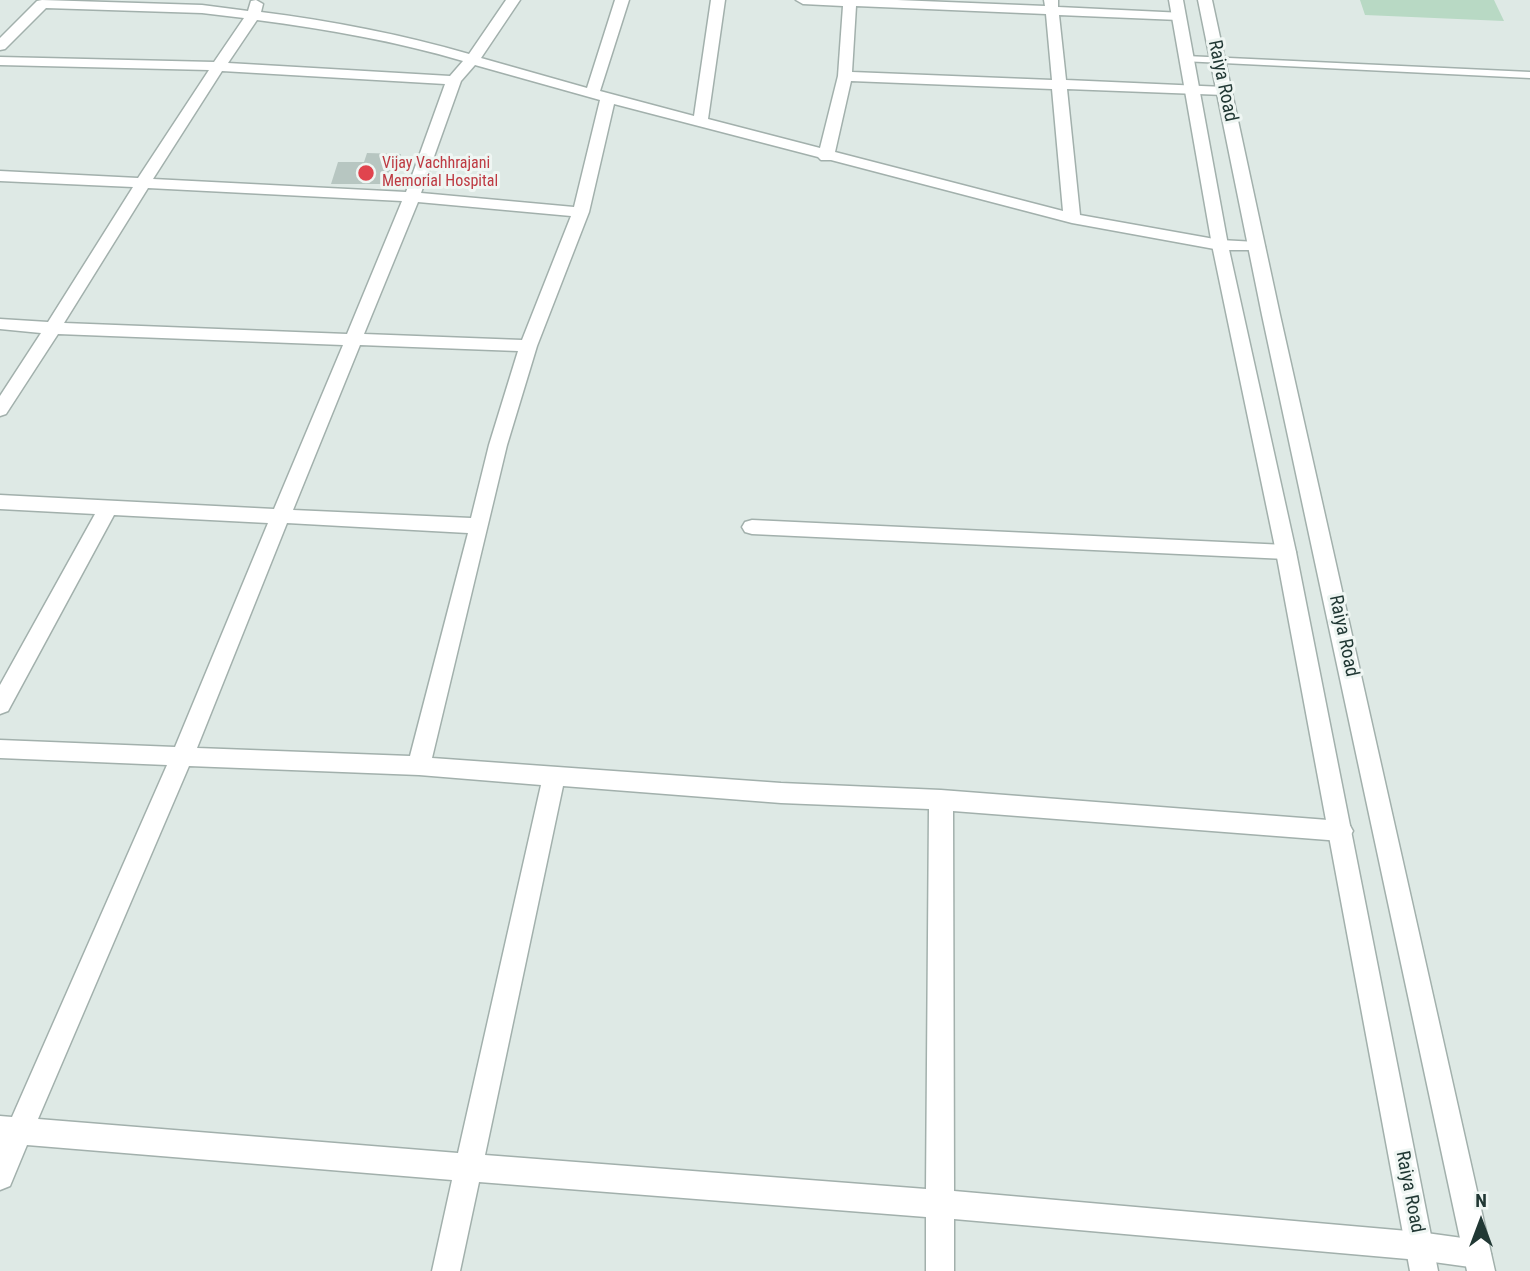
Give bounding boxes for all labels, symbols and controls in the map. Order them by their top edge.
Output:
street label: Raiya Road [1202,38,1242,124]
place label: Vijay Vachhrajani Memorial Hospital [382,154,498,192]
marker: Vijay Vachhrajani Memorial Hospital [356,163,376,183]
street label: Raiya Road [1323,593,1363,679]
street label: Raiya Road [1390,1149,1428,1235]
north arrow [1446,1187,1516,1257]
text: N [1475,1189,1487,1212]

